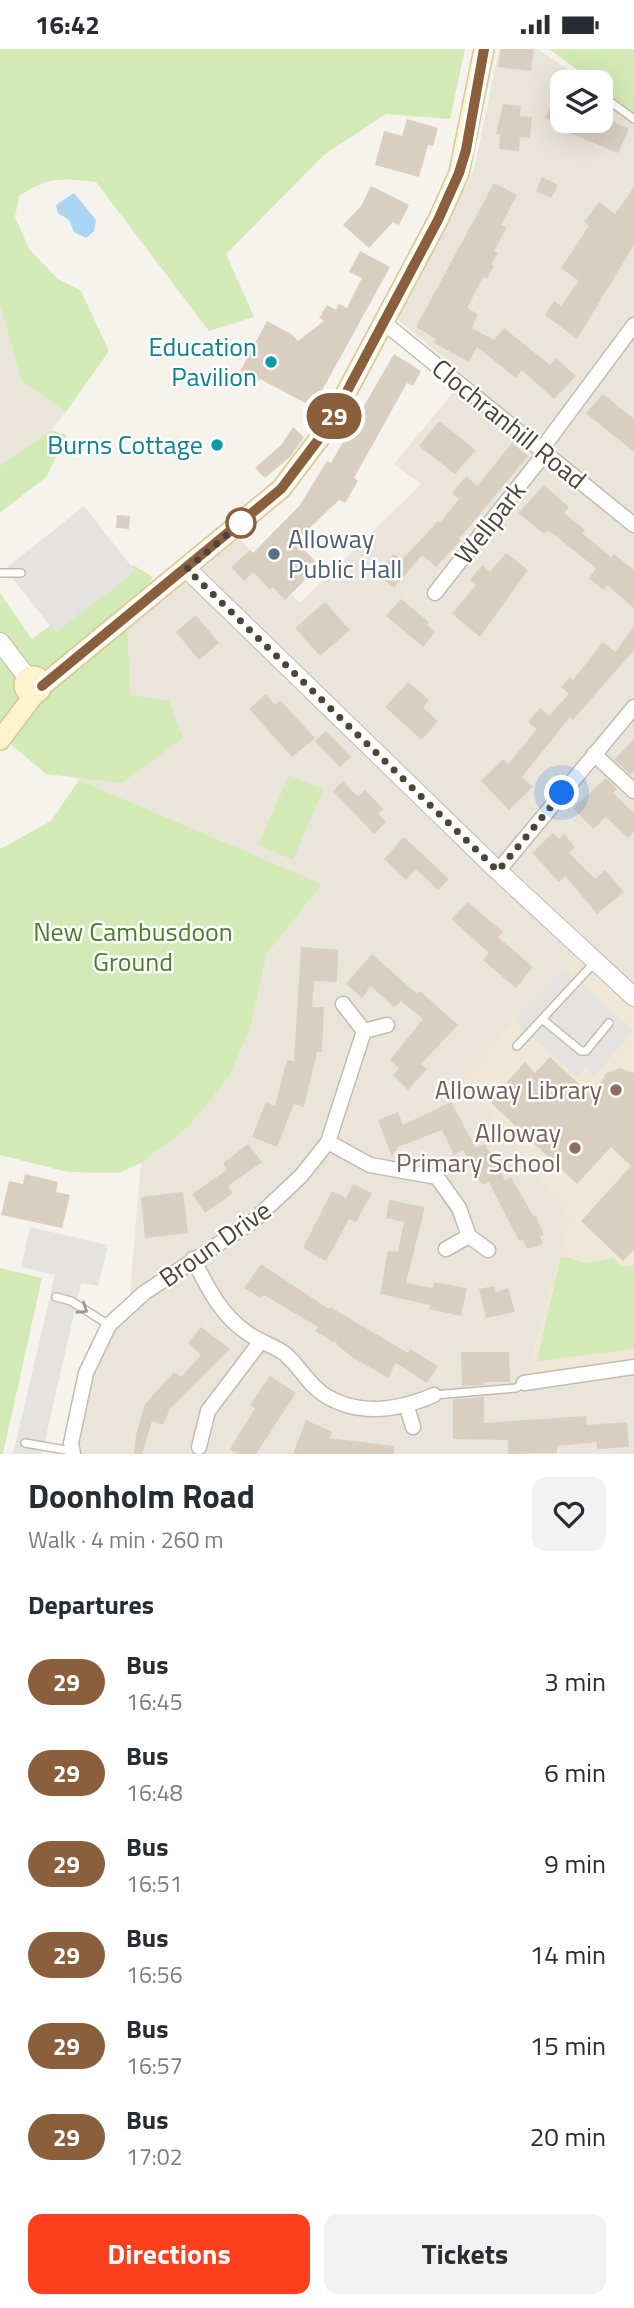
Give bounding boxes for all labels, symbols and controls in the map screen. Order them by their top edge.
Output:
text: 16:42 [35,5,100,44]
map controls [550,70,613,133]
button: layers [550,70,613,133]
place label: Education Pavilion [148,327,257,396]
street label: Clochranhill Road [424,349,595,498]
marker: Education Pavilion [263,354,279,370]
line badge: 29 [302,393,366,439]
text: 29 [321,398,347,434]
place label: Burns Cottage [47,425,203,464]
marker: Burns Cottage [209,437,225,453]
street label: Wellpark [445,473,534,572]
unlabelled marker [226,508,256,538]
place label: Alloway Public Hall [288,519,402,588]
marker: Alloway Public Hall [266,546,282,562]
your location [544,775,579,810]
park label: New Cambusdoon Ground [33,912,233,981]
place label: Alloway Library [435,1070,602,1109]
marker: Alloway Library [608,1082,624,1098]
place label: Alloway Primary School [396,1113,561,1182]
marker: Alloway Primary School [567,1140,583,1156]
street label: Broun Drive [151,1191,279,1297]
one-way arrow [76,1301,89,1314]
text: Doonholm Road [28,1471,255,1521]
button: heart [532,1477,606,1551]
text: Walk · 4 min · 260 m [28,1522,224,1557]
text: Departures [28,1585,154,1624]
text: Bus [126,1645,168,1684]
text: 3 min [544,1662,606,1701]
text: 29 [53,1664,80,1700]
text: 16:45 [126,1684,183,1719]
text: Bus [126,1736,168,1775]
text: 6 min [544,1753,606,1792]
text: 29 [53,1755,80,1791]
text: 16:48 [126,1775,183,1810]
text: Bus [126,1827,168,1866]
text: 9 min [544,1844,606,1883]
text: 29 [53,1846,80,1882]
text: 16:51 [126,1866,183,1901]
text: Bus [126,1918,168,1957]
text: 14 min [530,1935,606,1974]
text: 29 [53,1937,80,1973]
text: 16:56 [126,1957,183,1992]
text: Bus [126,2009,168,2048]
text: 15 min [530,2026,606,2065]
text: 29 [53,2028,80,2064]
text: 16:57 [126,2048,183,2083]
text: Bus [126,2100,168,2139]
text: 20 min [530,2117,606,2156]
text: 29 [53,2119,80,2155]
text: 17:02 [126,2139,183,2174]
button: Directions [28,2214,310,2294]
button: Tickets [324,2214,606,2294]

